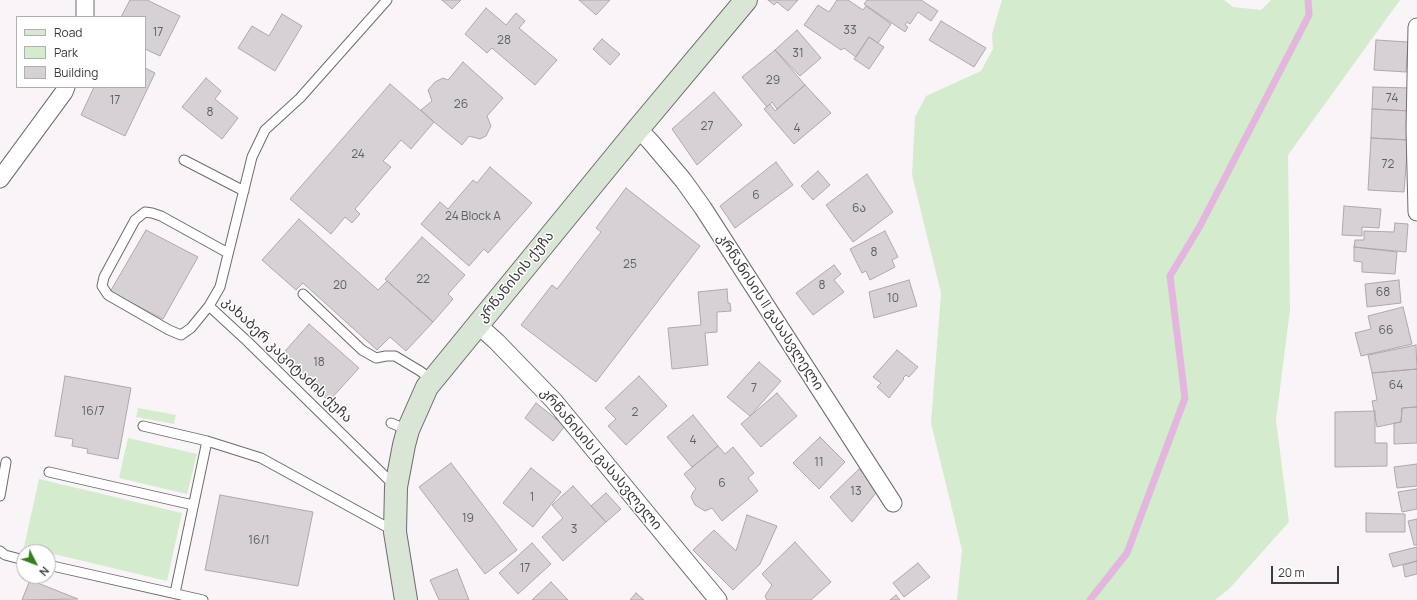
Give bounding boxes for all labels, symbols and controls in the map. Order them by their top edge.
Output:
legend [16,16,146,88]
text: Road [54,24,82,41]
house number: 33 [843,24,857,38]
house number: 17 [153,26,163,40]
house number: 28 [497,34,511,48]
text: Park [54,44,78,61]
house number: 31 [792,47,804,61]
text: Building [54,64,98,81]
house number: 29 [766,74,780,88]
house number: 74 [1386,92,1398,106]
house number: 17 [110,94,120,108]
house number: 26 [454,98,468,112]
house number: 8 [207,106,213,120]
house number: 27 [701,120,713,134]
house number: 4 [793,122,801,136]
house number: 24 [351,148,365,162]
house number: 72 [1382,158,1394,172]
house number: 6 [752,189,760,203]
house number: 6ა [852,202,866,216]
house number: 24 Block A [445,210,501,224]
street label: კრწანისის ქუჩა [474,228,558,326]
street label: კრწანისის II გასასვლელი [713,230,827,394]
house number: 8 [871,246,877,260]
house number: 25 [623,258,637,272]
house number: 22 [416,273,430,287]
house number: 20 [333,279,347,293]
house number: 8 [819,279,825,293]
house number: 68 [1376,286,1390,300]
house number: 10 [887,292,899,306]
street label: კახაბერ კაციტაძის ქუჩა [219,293,355,427]
house number: 66 [1379,324,1393,338]
house number: 18 [313,356,325,370]
house number: 64 [1389,379,1403,393]
house number: 7 [751,382,757,396]
street label: კრწანისის I გასასვლელი [537,385,665,533]
house number: 16/7 [82,405,104,419]
house number: 2 [632,406,638,420]
house number: 4 [689,434,697,448]
house number: 11 [814,456,824,470]
house number: 6 [718,477,726,491]
house number: 13 [850,485,862,499]
house number: 1 [530,491,534,505]
house number: 19 [462,512,474,526]
house number: 3 [571,523,577,537]
house number: 16/1 [248,534,270,548]
north arrow [16,544,56,584]
scale bar [1273,558,1341,584]
house number: 17 [520,562,530,576]
text: N [36,564,53,580]
text: 20 m [1278,564,1305,581]

